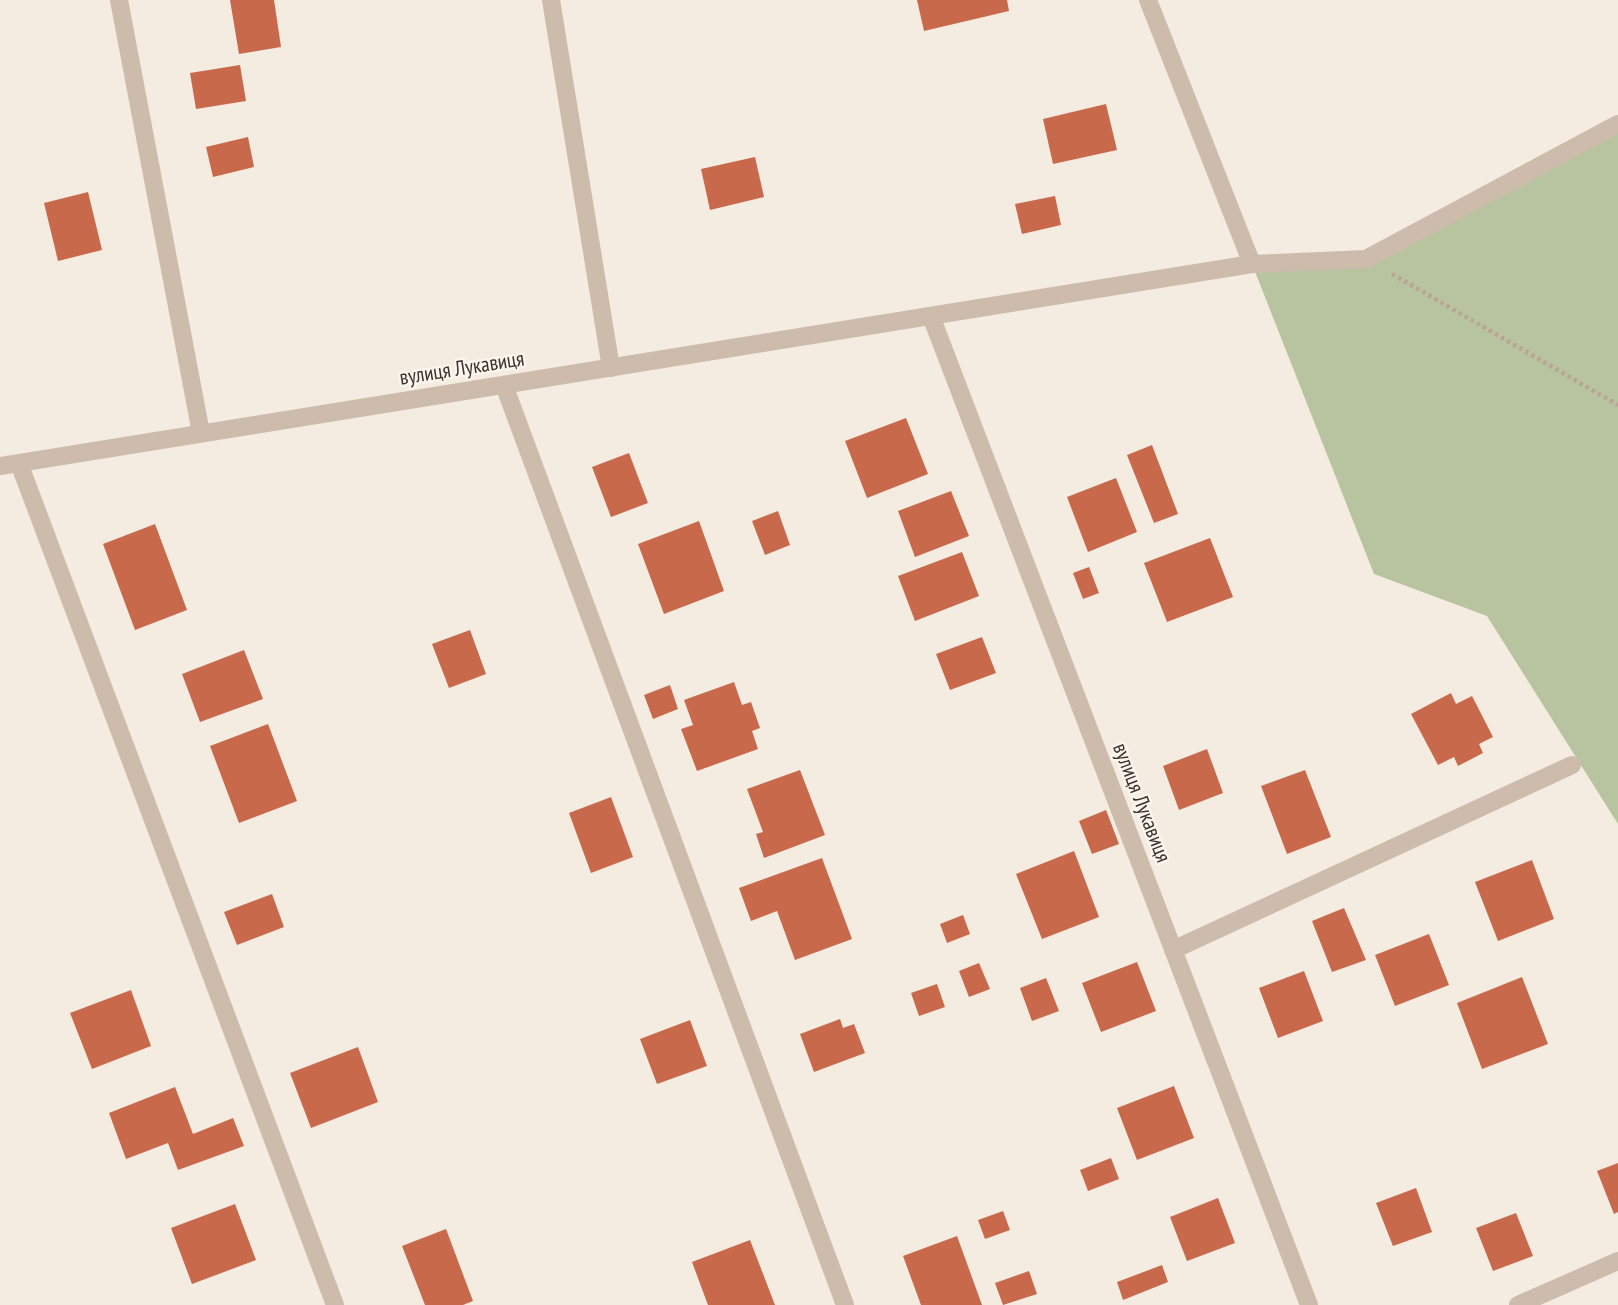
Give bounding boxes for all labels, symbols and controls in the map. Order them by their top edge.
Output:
street label: вулиця Лукавиця [398,347,526,391]
street label: вулиця Лукавиця [1107,740,1175,866]

